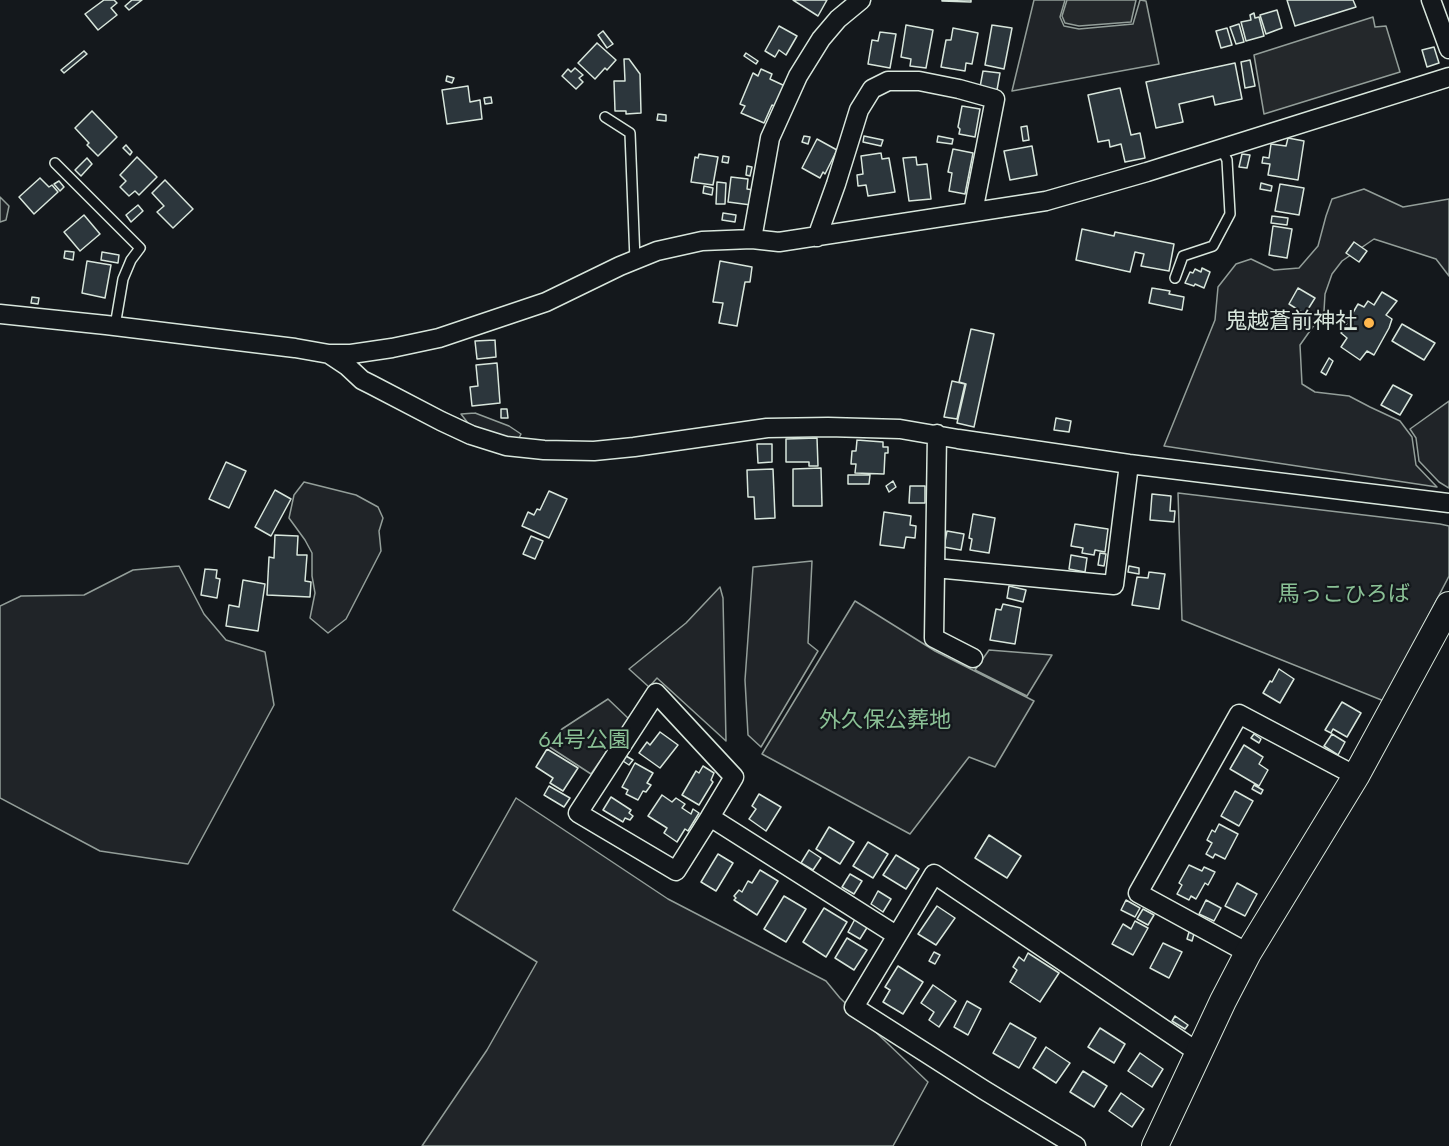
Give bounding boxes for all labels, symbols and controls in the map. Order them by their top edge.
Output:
place label: 鬼越蒼前神社 [1225,310,1357,336]
marker: 鬼越蒼前神社 [1362,316,1376,330]
park label: 馬っこひろば [1278,583,1410,609]
park label: 外久保公葬地 [819,709,951,735]
park label: 64号公園 [538,729,630,755]

